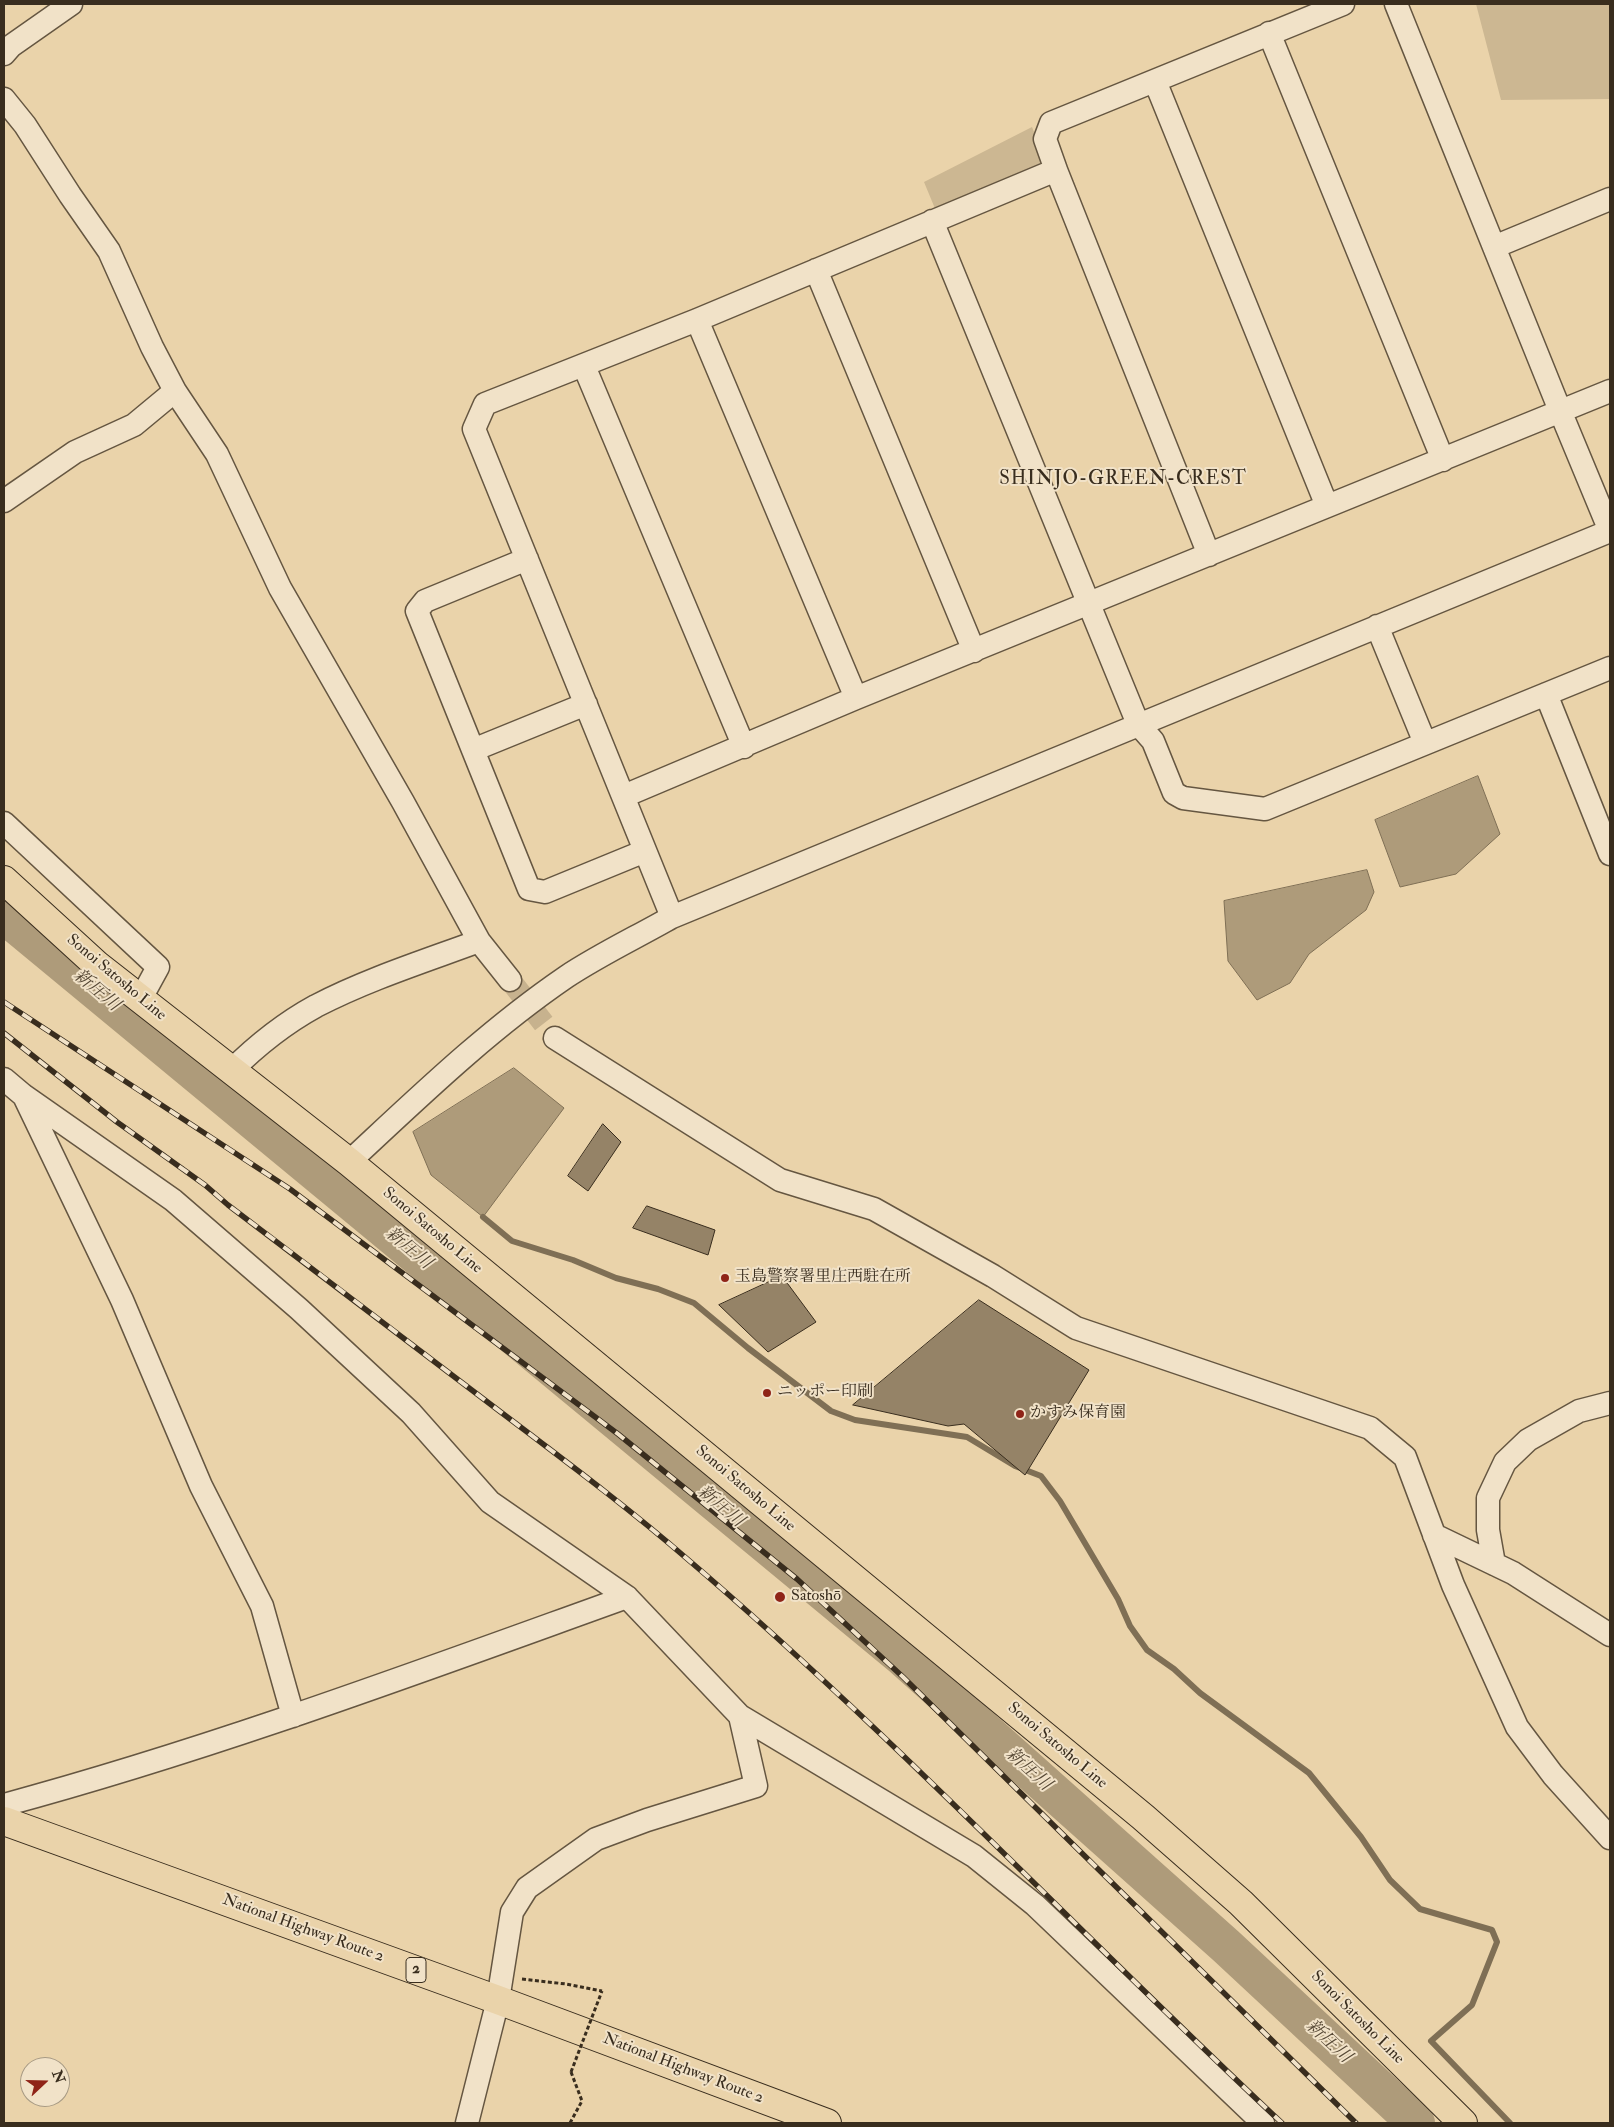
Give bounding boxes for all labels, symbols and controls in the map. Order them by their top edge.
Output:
district label: SHINJO-GREEN-CREST [997,469,1249,491]
street label: Sonoi Satosho Line [62,931,170,1025]
water label: 新圧川 [68,965,124,1017]
street label: Sonoi Satosho Line [378,1184,486,1278]
water label: 新圧川 [380,1223,436,1275]
place label: 玉島警察署里庄西駐在所 [735,1268,911,1288]
marker: 玉島警察署里庄西駐在所 [719,1272,731,1284]
place label: ニッポー印刷 [777,1383,873,1403]
marker: ニッポー印刷 [761,1387,773,1399]
place label: かすみ保育園 [1030,1404,1126,1424]
marker: かすみ保育園 [1014,1408,1026,1420]
street label: Sonoi Satosho Line [691,1442,799,1536]
water label: 新圧川 [692,1481,748,1533]
place label: Satoshō [791,1587,841,1607]
marker: Satoshō [773,1590,787,1604]
street label: Sonoi Satosho Line [1003,1699,1111,1793]
water label: 新圧川 [1001,1744,1055,1796]
street label: National Highway Route 2 [220,1891,386,1967]
road number: 2 [406,1958,426,1982]
street label: Sonoi Satosho Line [1306,1967,1408,2069]
water label: 新圧川 [1301,2016,1355,2068]
street label: National Highway Route 2 [600,2029,766,2109]
north arrow [20,2057,70,2107]
text: N [48,2068,69,2086]

